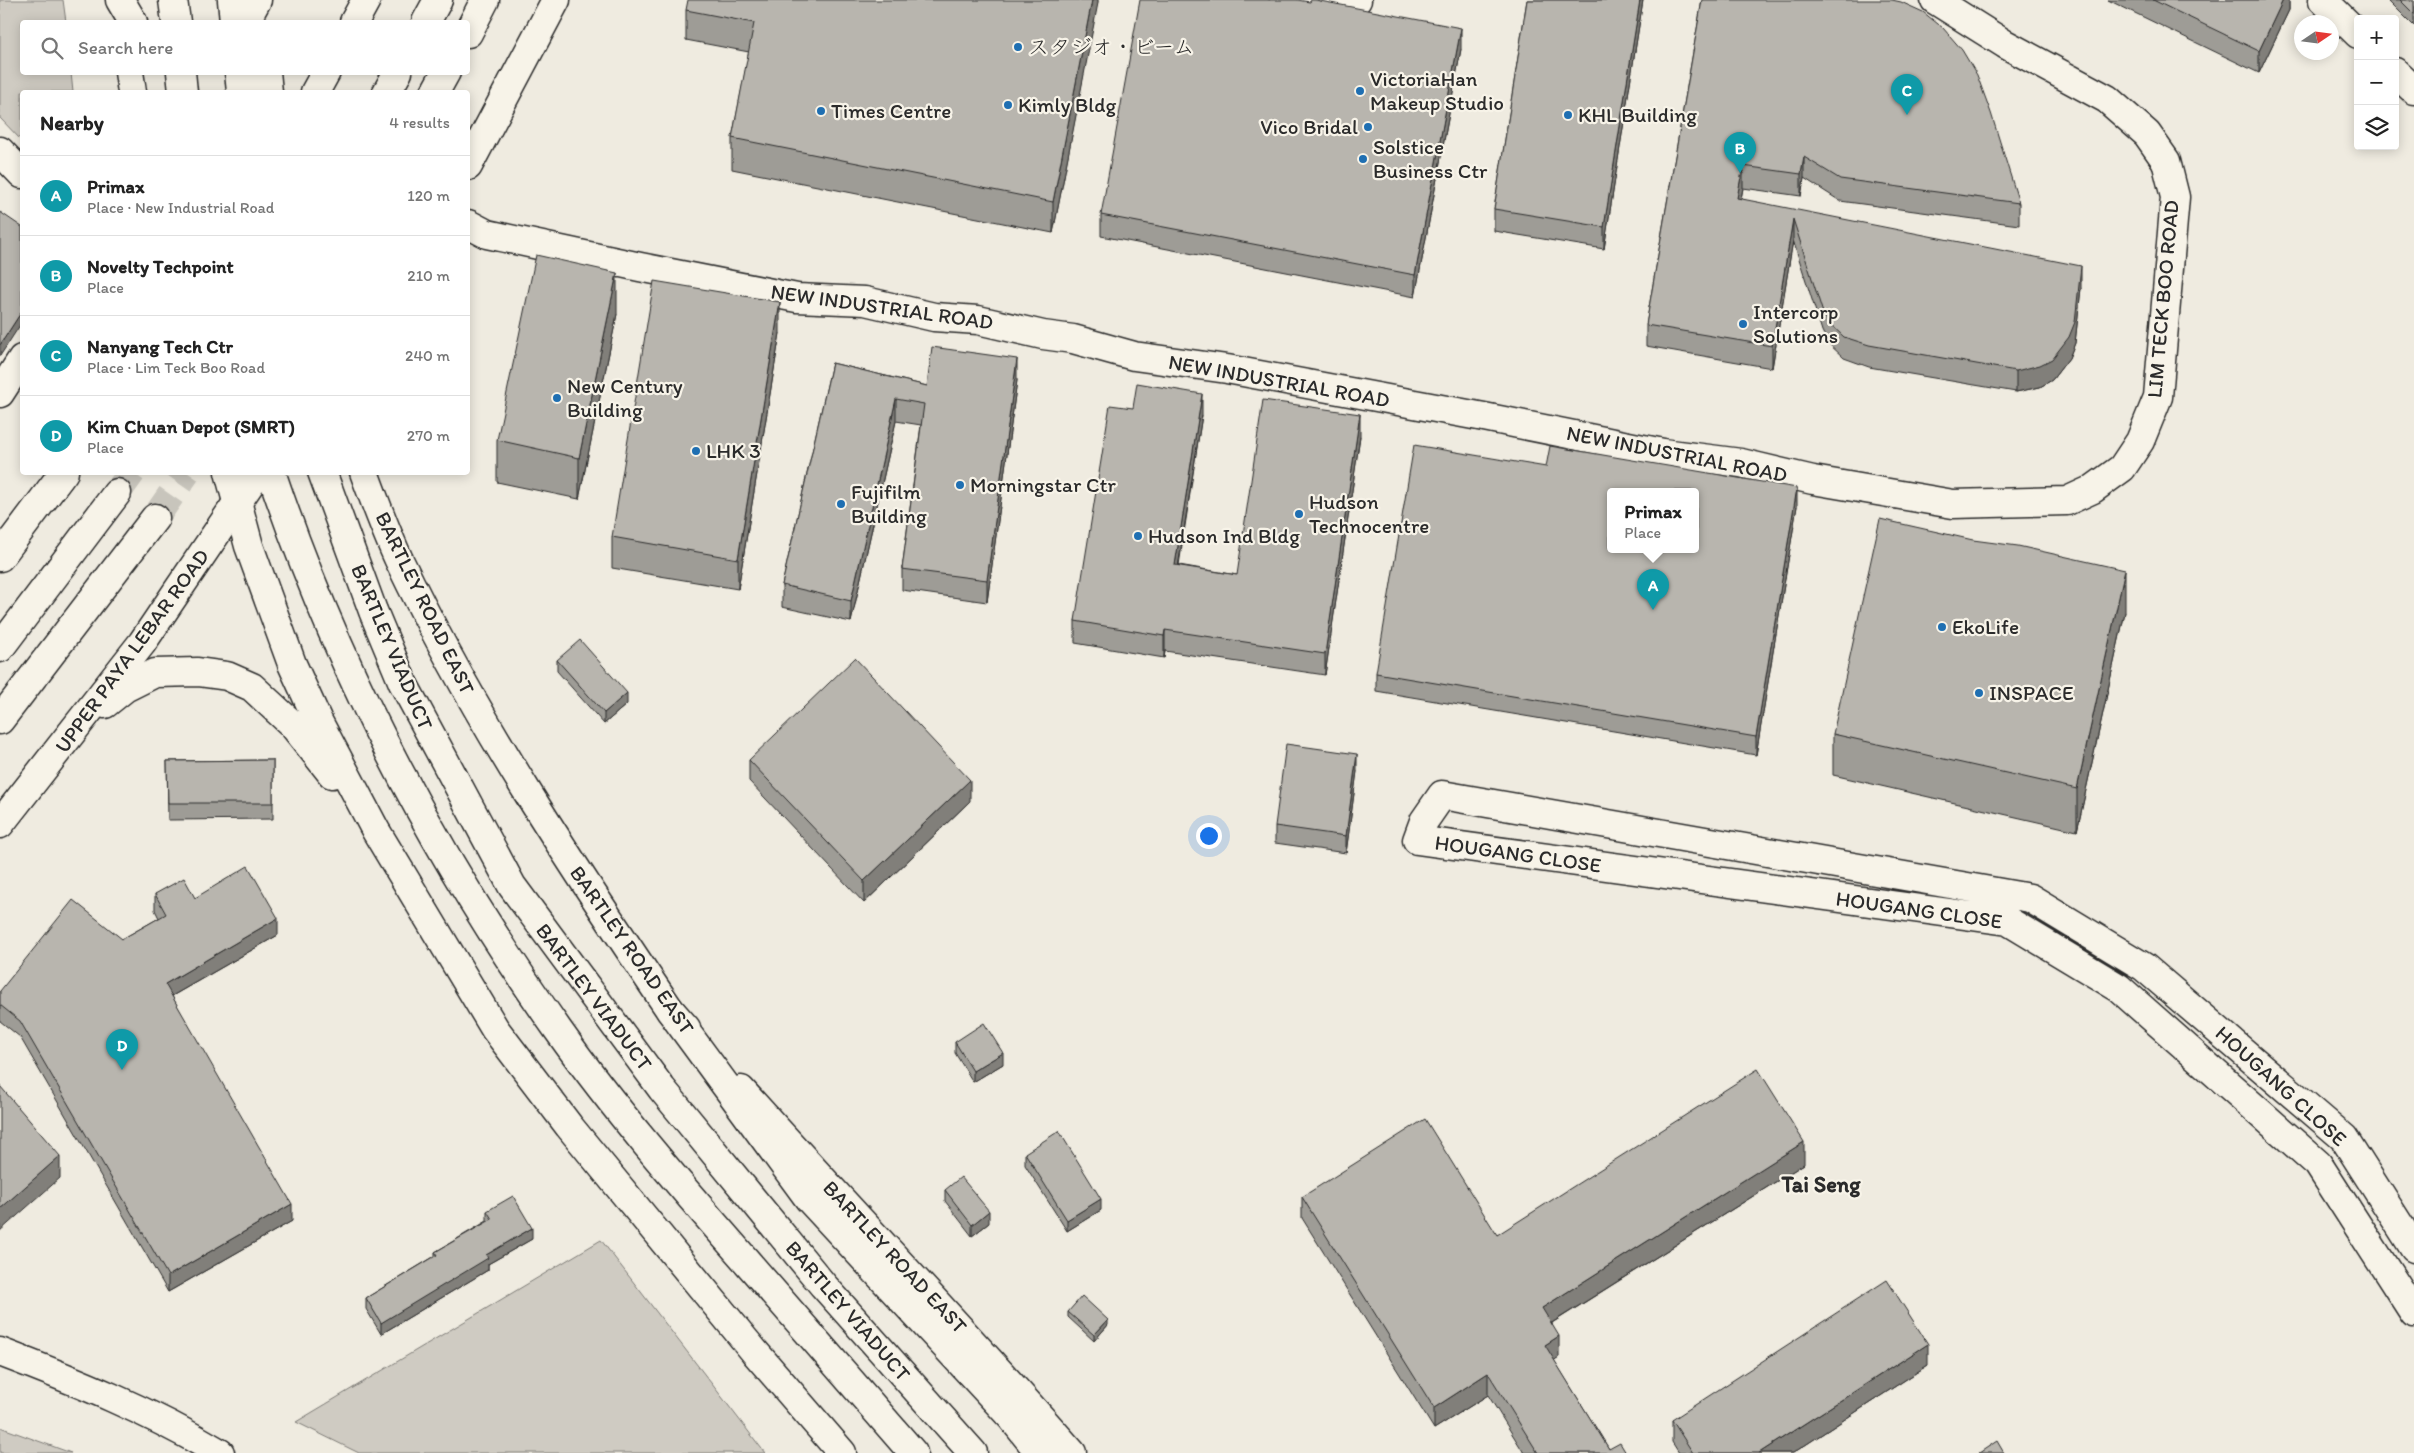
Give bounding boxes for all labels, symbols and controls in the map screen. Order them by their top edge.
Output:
north arrow [2294,15,2339,60]
map controls [2354,15,2399,150]
button: + [2354,15,2399,60]
search box [20,20,470,75]
icon: search [38,34,66,62]
place label: スタジオ・ビーム [1028,34,1195,59]
text: Search here [78,36,173,59]
marker: スタジオ・ビーム [1012,41,1024,53]
button: − [2354,60,2399,105]
place label: VictoriaHan Makeup Studio [1370,66,1504,115]
pin: C [1891,74,1923,115]
marker: VictoriaHan Makeup Studio [1354,85,1366,97]
place label: Kimly Bldg [1018,92,1117,117]
place label: Times Centre [831,98,951,123]
marker: Kimly Bldg [1002,99,1014,111]
place label: KHL Building [1578,102,1697,127]
marker: Times Centre [815,105,827,117]
button: layers [2354,105,2399,150]
marker: KHL Building [1562,109,1574,121]
text: Nearby [40,110,104,135]
text: 4 results [389,113,450,132]
place label: Vico Bridal [1260,114,1358,139]
marker: Vico Bridal [1362,121,1374,133]
pin: B [1724,132,1756,173]
place label: Solstice Business Ctr [1373,134,1488,183]
marker: Solstice Business Ctr [1357,153,1369,165]
text: Primax [87,175,144,198]
text: A [51,186,61,205]
text: 120 m [407,186,450,205]
text: Place · New Industrial Road [87,198,274,217]
street label: LIM TECK BOO ROAD [2141,199,2184,399]
text: Novelty Techpoint [87,255,234,278]
text: B [51,266,61,285]
text: 210 m [407,266,450,285]
text: Place [87,278,124,297]
street label: NEW INDUSTRIAL ROAD [769,279,995,334]
place label: Intercorp Solutions [1753,299,1838,348]
marker: Intercorp Solutions [1737,318,1749,330]
text: Nanyang Tech Ctr [87,335,233,358]
text: C [51,346,61,365]
text: 240 m [405,346,450,365]
street label: NEW INDUSTRIAL ROAD [1167,349,1392,412]
text: Place · Lim Teck Boo Road [87,358,265,377]
place label: New Century Building [567,373,683,422]
marker: New Century Building [551,392,563,404]
text: Kim Chuan Depot (SMRT) [87,415,295,438]
street label: NEW INDUSTRIAL ROAD [1565,420,1790,487]
text: D [51,426,61,445]
text: 270 m [407,426,450,445]
text: Place [87,438,124,457]
place label: LHK 3 [706,438,761,463]
marker: LHK 3 [690,445,702,457]
place label: Morningstar Ctr [970,472,1116,497]
place label: Fujifilm Building [851,479,927,528]
marker: Morningstar Ctr [954,479,966,491]
popup [1607,488,1699,553]
place label: Hudson Technocentre [1309,489,1429,538]
marker: Fujifilm Building [835,498,847,510]
text: Primax [1624,500,1682,523]
street label: BARTLEY ROAD EAST [370,508,481,698]
marker: Hudson Technocentre [1293,508,1305,520]
place label: Hudson Ind Bldg [1148,523,1300,548]
text: Place [1624,523,1661,542]
marker: Hudson Ind Bldg [1132,530,1144,542]
street label: UPPER PAYA LEBAR ROAD [49,544,214,757]
street label: BARTLEY VIADUCT [346,560,439,734]
pin: A [1637,569,1669,610]
place label: EkoLife [1952,614,2019,639]
marker: EkoLife [1936,621,1948,633]
place label: INSPACE [1989,680,2074,705]
marker: INSPACE [1973,687,1985,699]
your location [1196,823,1222,849]
street label: HOUGANG CLOSE [1433,829,1603,878]
street label: BARTLEY ROAD EAST [565,861,700,1039]
street label: HOUGANG CLOSE [1834,885,2004,934]
street label: BARTLEY VIADUCT [531,918,658,1075]
street label: HOUGANG CLOSE [2211,1020,2352,1151]
pin: D [106,1029,138,1070]
district label: Tai Seng [1781,1171,1861,1198]
street label: BARTLEY ROAD EAST [818,1175,973,1338]
street label: BARTLEY VIADUCT [781,1235,916,1386]

